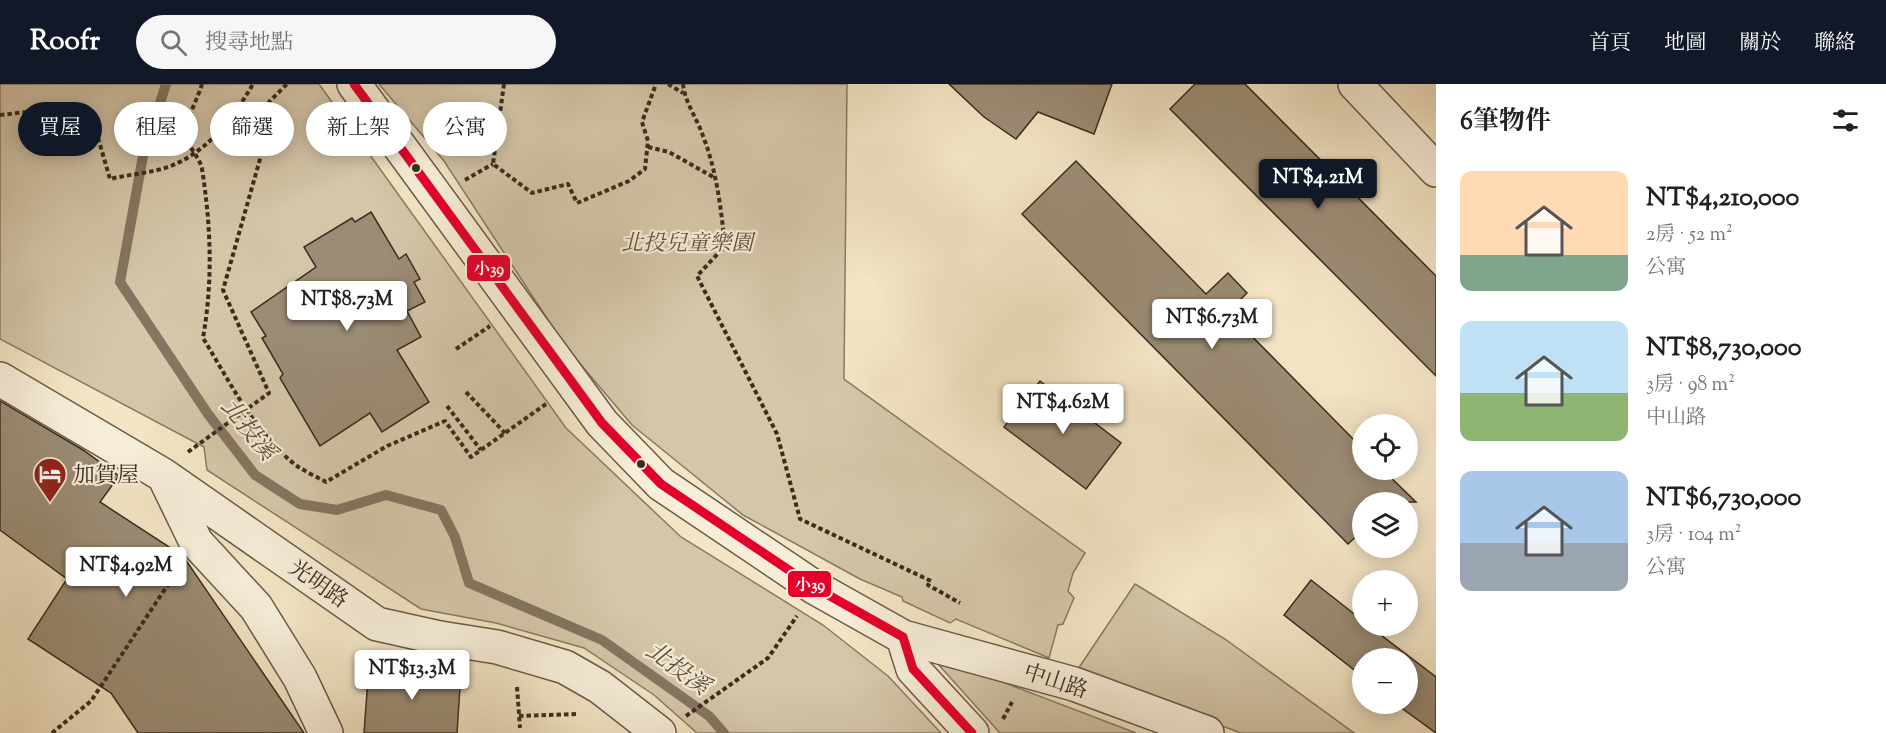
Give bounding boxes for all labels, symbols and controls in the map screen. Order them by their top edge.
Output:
search box [136,15,556,69]
text: Roofr [30,22,100,62]
icon: search [157,26,190,59]
text: 搜尋地點 [205,28,293,60]
text: 首頁 [1589,29,1631,59]
text: 地圖 [1664,29,1706,59]
text: 關於 [1739,29,1781,59]
text: 聯絡 [1814,29,1856,59]
chip: 買屋 [18,102,102,156]
chip: 租屋 [114,102,198,156]
chip: 篩選 [210,102,294,156]
chip: 新上架 [306,102,411,156]
chip: 公寓 [423,102,507,156]
text: 6筆物件 [1460,104,1551,141]
icon: filters [1829,104,1862,137]
pin: NT$4.21M [1256,159,1380,210]
unlabelled marker [410,162,422,174]
text: NT$4.21M [1273,164,1363,193]
text: NT$4,210,000 [1646,180,1799,217]
icon: home [1508,195,1580,267]
text: 2房 · 52 m² [1646,221,1733,250]
park label: 北投兒童樂園 [621,229,756,261]
line badge: 小39 [466,254,511,282]
text: 公寓 [1646,254,1686,283]
text: 小39 [474,259,504,282]
pin: NT$8.73M [285,281,409,332]
text: NT$8.73M [301,286,393,315]
pin: NT$6.73M [1150,299,1274,350]
text: NT$6.73M [1166,304,1258,333]
text: NT$8,730,000 [1646,330,1801,367]
icon: home [1508,345,1580,417]
text: 3房 · 98 m² [1646,371,1735,400]
pin: NT$4.62M [1001,384,1125,435]
text: NT$4.62M [1017,389,1109,418]
water label: 北投溪 [212,392,285,471]
text: 中山路 [1646,404,1706,433]
map controls [1352,414,1418,714]
button: locate [1352,414,1418,480]
hotel icon: 加賀屋 [32,456,68,503]
unlabelled marker [635,458,647,470]
place label: 加賀屋 [73,461,139,493]
text: NT$6,730,000 [1646,480,1801,517]
button: layers [1352,492,1418,558]
icon: home [1508,495,1580,567]
text: 3房 · 104 m² [1646,521,1741,550]
pin: NT$4.92M [64,547,188,598]
text: NT$4.92M [80,552,172,581]
street label: 光明路 [281,553,353,617]
text: 公寓 [1646,554,1686,583]
line badge: 小39 [787,570,832,598]
button: + [1352,570,1418,636]
text: 小39 [795,575,825,598]
water label: 北投溪 [638,635,718,706]
button: − [1352,648,1418,714]
pin: NT$13.3M [350,650,474,701]
text: NT$13.3M [368,655,456,684]
street label: 中山路 [1019,657,1091,708]

